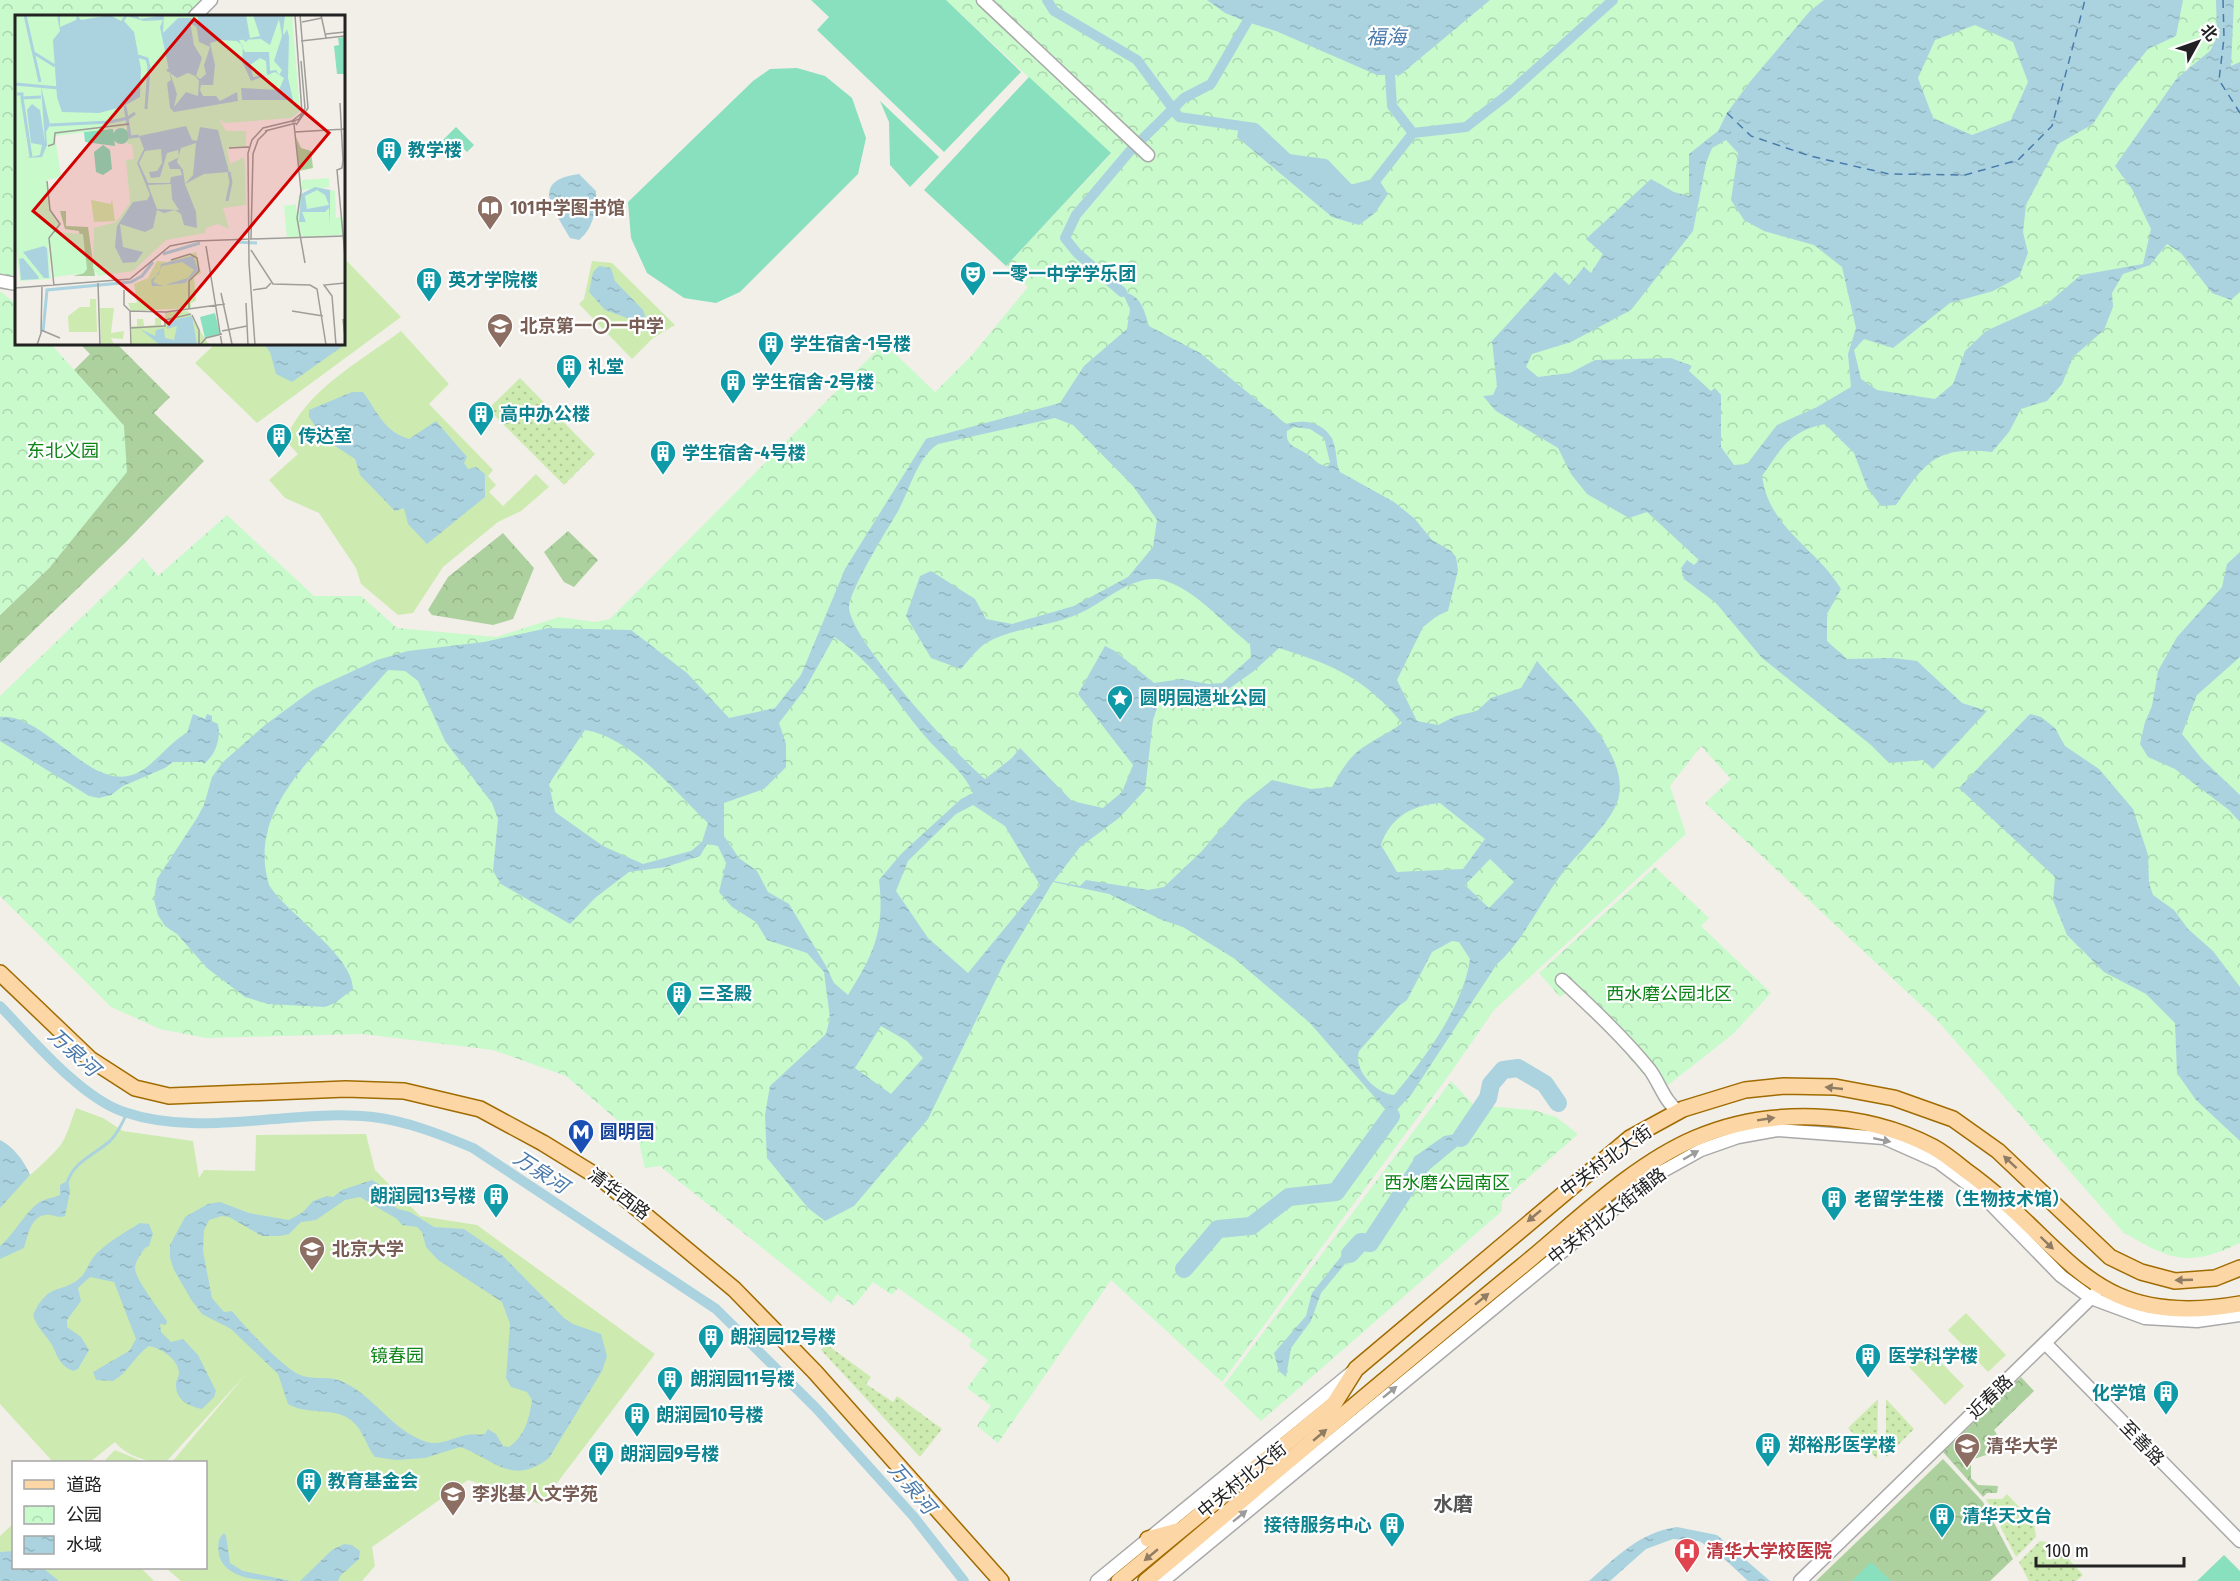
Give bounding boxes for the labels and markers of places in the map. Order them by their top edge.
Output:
building icon: 教学楼 [374,135,404,173]
place label: 教学楼 [408,139,462,161]
library icon: 101中学图书馆 [475,193,505,231]
place label: 101中学图书馆 [510,197,625,219]
theatre icon: 一零一中学学乐团 [958,259,988,297]
place label: 一零一中学学乐团 [992,263,1136,285]
building icon: 英才学院楼 [414,265,444,303]
place label: 英才学院楼 [448,269,538,291]
school or university icon: 北京第一〇一中学 [485,311,515,349]
place label: 北京第一〇一中学 [520,315,664,337]
building icon: 学生宿舍-1号楼 [756,329,786,367]
place label: 学生宿舍-1号楼 [790,333,911,355]
building icon: 礼堂 [554,352,584,390]
place label: 礼堂 [588,356,624,378]
building icon: 学生宿舍-2号楼 [718,367,748,405]
place label: 学生宿舍-2号楼 [752,371,874,393]
building icon: 高中办公楼 [466,399,496,437]
place label: 高中办公楼 [500,403,590,425]
building icon: 传达室 [264,421,294,459]
place label: 传达室 [298,425,352,447]
building icon: 学生宿舍-4号楼 [648,438,678,476]
place label: 学生宿舍-4号楼 [682,442,806,464]
place icon: 圆明园遗址公园 [1105,683,1135,721]
place label: 圆明园遗址公园 [1140,687,1266,709]
building icon: 三圣殿 [664,979,694,1017]
place label: 三圣殿 [698,983,752,1005]
metro station icon: 圆明园 [566,1117,596,1155]
place label: 圆明园 [600,1121,654,1143]
building icon: 朗润园13号楼 [481,1181,511,1219]
building icon: 老留学生楼（生物技术馆） [1819,1184,1849,1222]
place label: 朗润园13号楼 [370,1185,476,1207]
place label: 老留学生楼（生物技术馆） [1854,1188,2070,1210]
school or university icon: 北京大学 [297,1234,327,1272]
place label: 北京大学 [332,1238,404,1260]
building icon: 朗润园12号楼 [696,1322,726,1360]
place label: 朗润园12号楼 [730,1326,836,1348]
building icon: 医学科学楼 [1853,1341,1883,1379]
place label: 医学科学楼 [1888,1345,1978,1367]
building icon: 朗润园11号楼 [655,1364,685,1402]
place label: 朗润园11号楼 [690,1368,795,1390]
building icon: 化学馆 [2151,1378,2181,1416]
place label: 化学馆 [2092,1382,2146,1404]
building icon: 朗润园10号楼 [622,1400,652,1438]
place label: 朗润园10号楼 [656,1404,763,1426]
building icon: 郑裕彤医学楼 [1753,1430,1783,1468]
school or university icon: 清华大学 [1952,1431,1982,1469]
place label: 郑裕彤医学楼 [1788,1434,1896,1456]
place label: 清华大学 [1986,1435,2058,1457]
building icon: 朗润园9号楼 [586,1439,616,1477]
place label: 朗润园9号楼 [620,1443,719,1465]
building icon: 教育基金会 [294,1466,324,1504]
place label: 教育基金会 [328,1470,418,1492]
school or university icon: 李兆基人文学苑 [438,1479,468,1517]
place label: 李兆基人文学苑 [472,1483,598,1505]
building icon: 清华天文台 [1927,1501,1957,1539]
place label: 清华天文台 [1962,1505,2052,1527]
building icon: 接待服务中心 [1377,1510,1407,1548]
place label: 接待服务中心 [1264,1514,1372,1536]
hospital icon: 清华大学校医院 [1672,1536,1702,1574]
place label: 清华大学校医院 [1706,1540,1832,1562]

